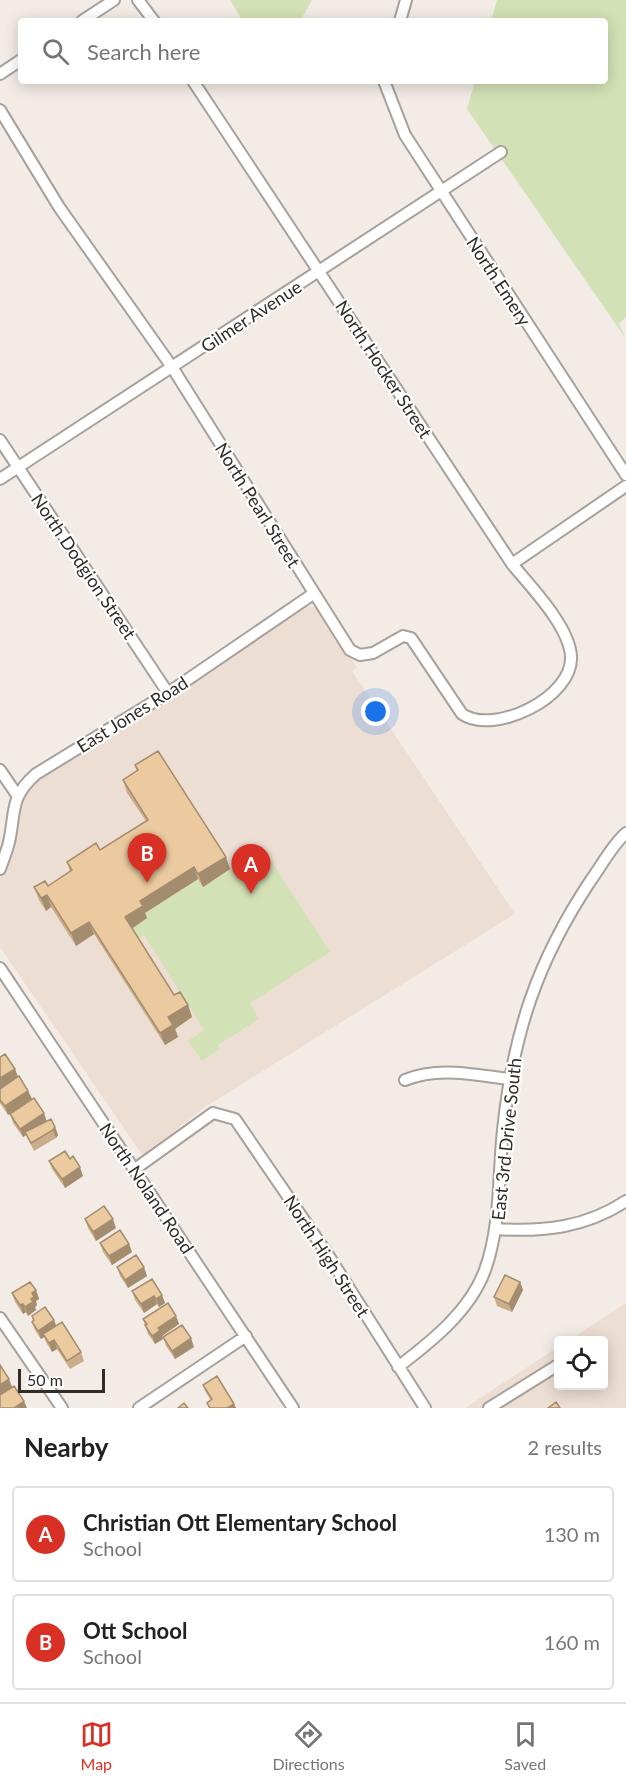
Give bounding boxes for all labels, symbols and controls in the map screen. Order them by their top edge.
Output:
search box [18,18,608,84]
icon: search [39,35,72,68]
text: Search here [87,38,200,65]
street label: North Emery [462,232,536,330]
street label: Gilmer Avenue [196,275,306,357]
street label: North Hocker Street [331,296,437,443]
street label: North Pearl Street [211,439,305,572]
street label: North Dodgion Street [27,489,141,644]
street label: East Jones Road [72,671,192,757]
your location [361,697,390,726]
pin: B [128,834,166,883]
pin: A [232,844,270,894]
street label: East 3rd Drive South [487,1057,525,1221]
street label: North Noland Road [95,1118,199,1258]
street label: North High Street [279,1191,375,1321]
map controls [554,1336,608,1390]
button: locate [554,1336,608,1390]
scale bar [18,1366,105,1394]
text: 50 m [27,1370,63,1389]
text: Nearby [24,1431,109,1463]
text: 2 results [527,1435,602,1459]
text: Christian Ott Elementary School [83,1509,397,1536]
text: A [39,1522,52,1546]
text: 130 m [544,1522,600,1546]
text: School [83,1536,142,1560]
text: Ott School [83,1617,187,1644]
text: B [39,1630,52,1654]
text: 160 m [544,1630,600,1654]
text: School [83,1644,142,1668]
tab: Map [80,1718,113,1773]
tab: Directions [272,1718,345,1773]
tab: Saved [504,1718,546,1773]

